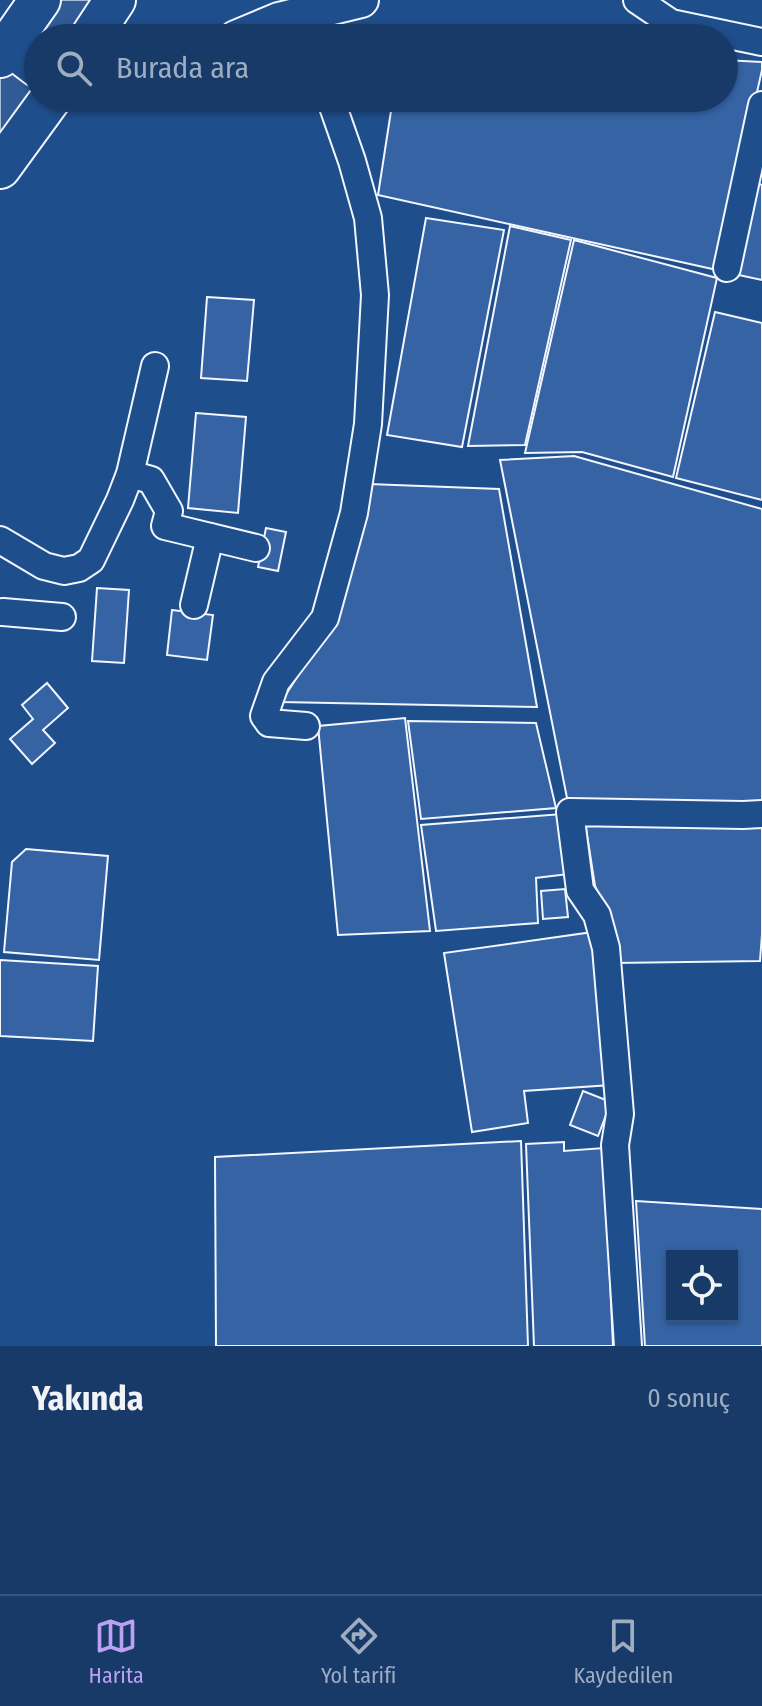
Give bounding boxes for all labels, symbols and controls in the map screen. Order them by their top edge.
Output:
search box [24,24,738,112]
icon: search [52,46,96,90]
text: Burada ara [116,50,249,86]
map controls [666,1250,738,1322]
button: locate [666,1250,738,1322]
text: Yakında [32,1378,144,1419]
text: 0 sonuç [647,1383,730,1414]
tab: Harita [89,1614,144,1689]
tab: Yol tarifi [321,1614,396,1689]
tab: Kaydedilen [574,1614,673,1689]

